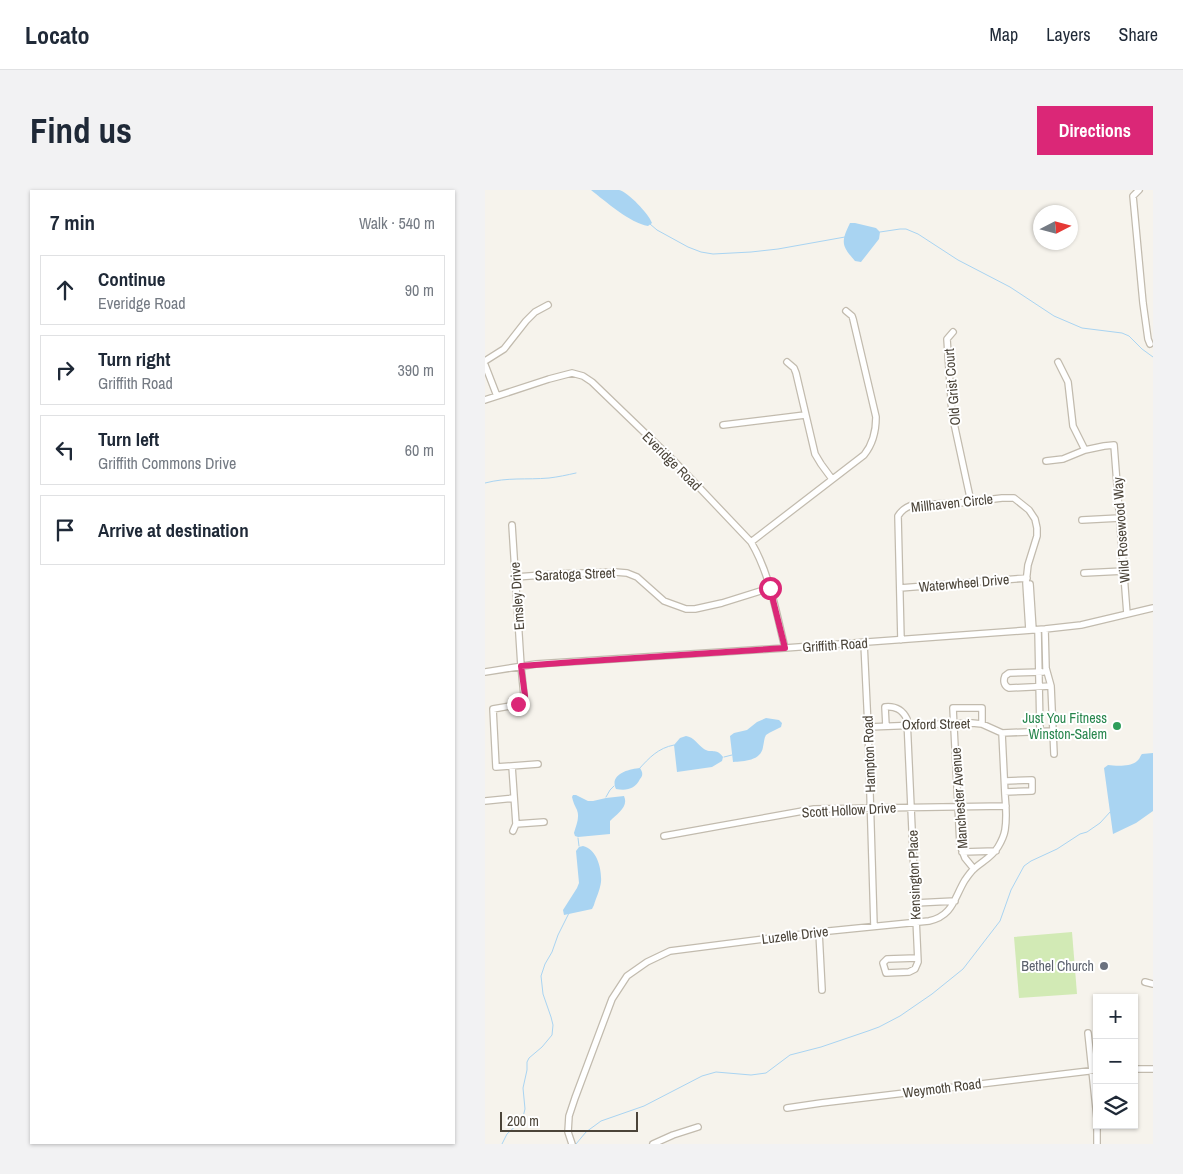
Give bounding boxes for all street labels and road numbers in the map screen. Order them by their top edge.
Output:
street label: Old Grist Court [940,348,964,426]
street label: Everidge Road [639,428,705,494]
street label: Wild Rosewood Way [1108,476,1134,584]
street label: Millhaven Circle [910,490,994,516]
street label: Emsley Drive [506,561,528,631]
street label: Saratoga Street [534,564,616,584]
street label: Waterwheel Drive [918,570,1010,596]
street label: Griffith Road [802,634,868,656]
street label: Oxford Street [902,714,970,734]
street label: Hampton Road [859,715,879,793]
street label: Manchester Avenue [946,747,972,849]
street label: Scott Hollow Drive [801,799,897,821]
street label: Kensington Place [903,830,925,920]
street label: Luzelle Drive [761,922,829,948]
street label: Weymoth Road [902,1074,982,1102]

